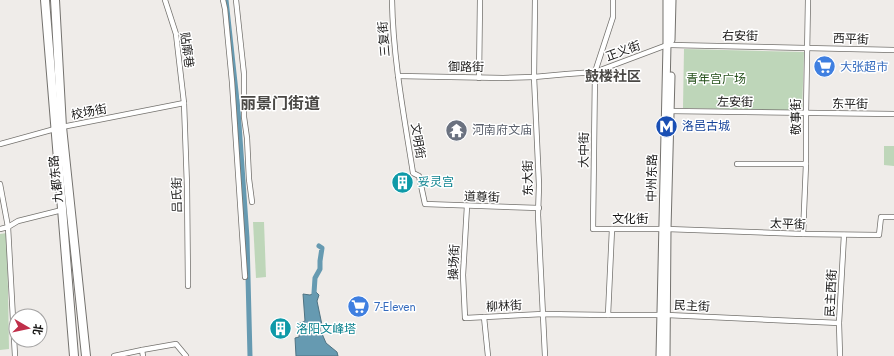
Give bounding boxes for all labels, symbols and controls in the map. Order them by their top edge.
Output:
street label: 三复街 [373,20,395,58]
street label: 右安街 [722,27,758,45]
street label: 西平街 [833,29,869,49]
street label: 贴廓巷 [176,31,198,69]
street label: 正义街 [603,36,643,66]
supermarket icon: 大张超市 [811,54,837,80]
street label: 御路街 [448,58,484,76]
place label: 大张超市 [840,58,888,76]
district label: 鼓楼社区 [585,66,641,86]
park label: 青年宫广场 [686,70,746,88]
district label: 丽景门街道 [240,92,320,115]
street label: 左安街 [717,93,753,111]
street label: 东平街 [832,95,868,113]
street label: 敬事街 [787,99,805,135]
street label: 校场街 [70,100,108,124]
metro station icon: 洛邑古城 [653,113,679,139]
temple icon: 河南府文庙 [444,117,470,143]
place label: 洛邑古城 [682,117,730,135]
place label: 河南府文庙 [472,121,532,139]
street label: 文明街 [406,122,430,160]
street label: 大中街 [575,132,593,168]
street label: 九都东路 [45,154,67,204]
street label: 中州东路 [643,154,661,202]
street label: 东大街 [519,160,537,196]
building icon: 妥灵宫 [389,169,415,195]
place label: 妥灵宫 [418,173,454,191]
street label: 吕氏街 [168,177,186,213]
street label: 道尊街 [464,187,500,207]
street label: 文化街 [612,210,648,228]
street label: 太平街 [770,214,806,234]
street label: 操场街 [444,244,464,280]
street label: 民主西街 [821,269,841,317]
supermarket icon: 7-Eleven [346,294,372,320]
street label: 柳林街 [486,296,522,316]
street label: 民主街 [674,296,710,316]
place label: 7-Eleven [374,298,416,316]
north arrow [8,308,48,348]
building icon: 洛阳文峰塔 [267,316,293,342]
place label: 洛阳文峰塔 [296,320,356,338]
text: 北 [29,323,47,336]

